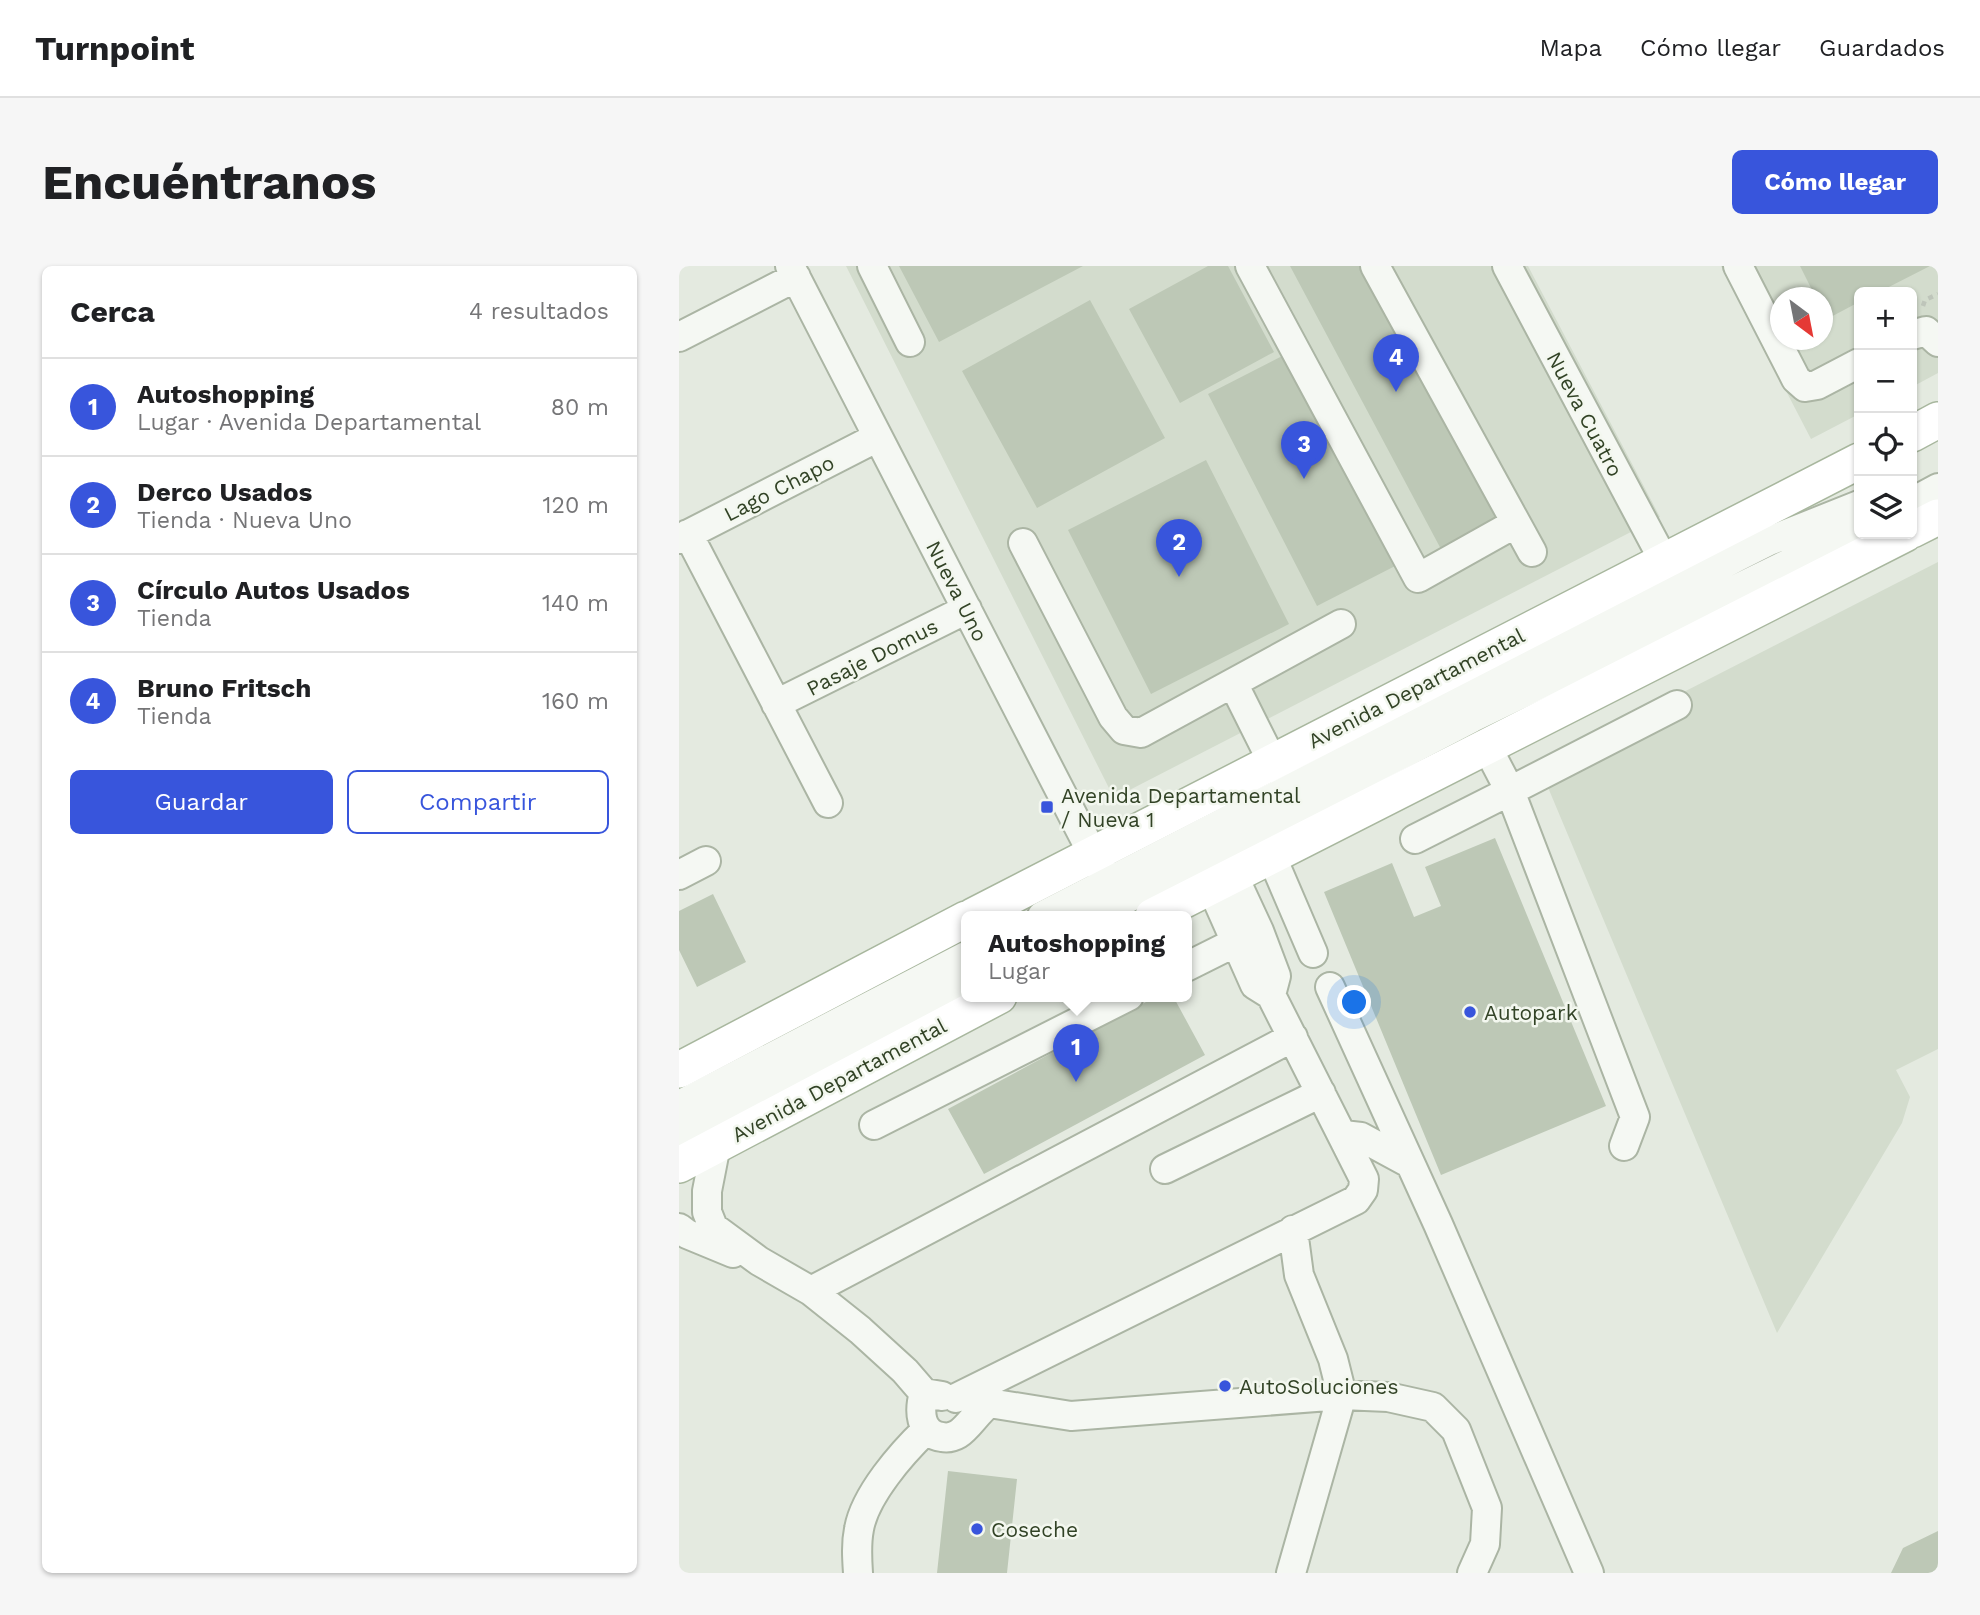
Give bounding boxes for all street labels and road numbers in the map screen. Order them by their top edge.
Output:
street label: Nueva Cuatro [1542,347,1628,481]
street label: Lago Chapo [720,450,838,526]
street label: Nueva Uno [921,536,993,646]
street label: Pasaje Domus [802,613,942,701]
street label: Avenida Departamental [1304,622,1529,754]
street label: Avenida Departamental [727,1012,951,1147]

